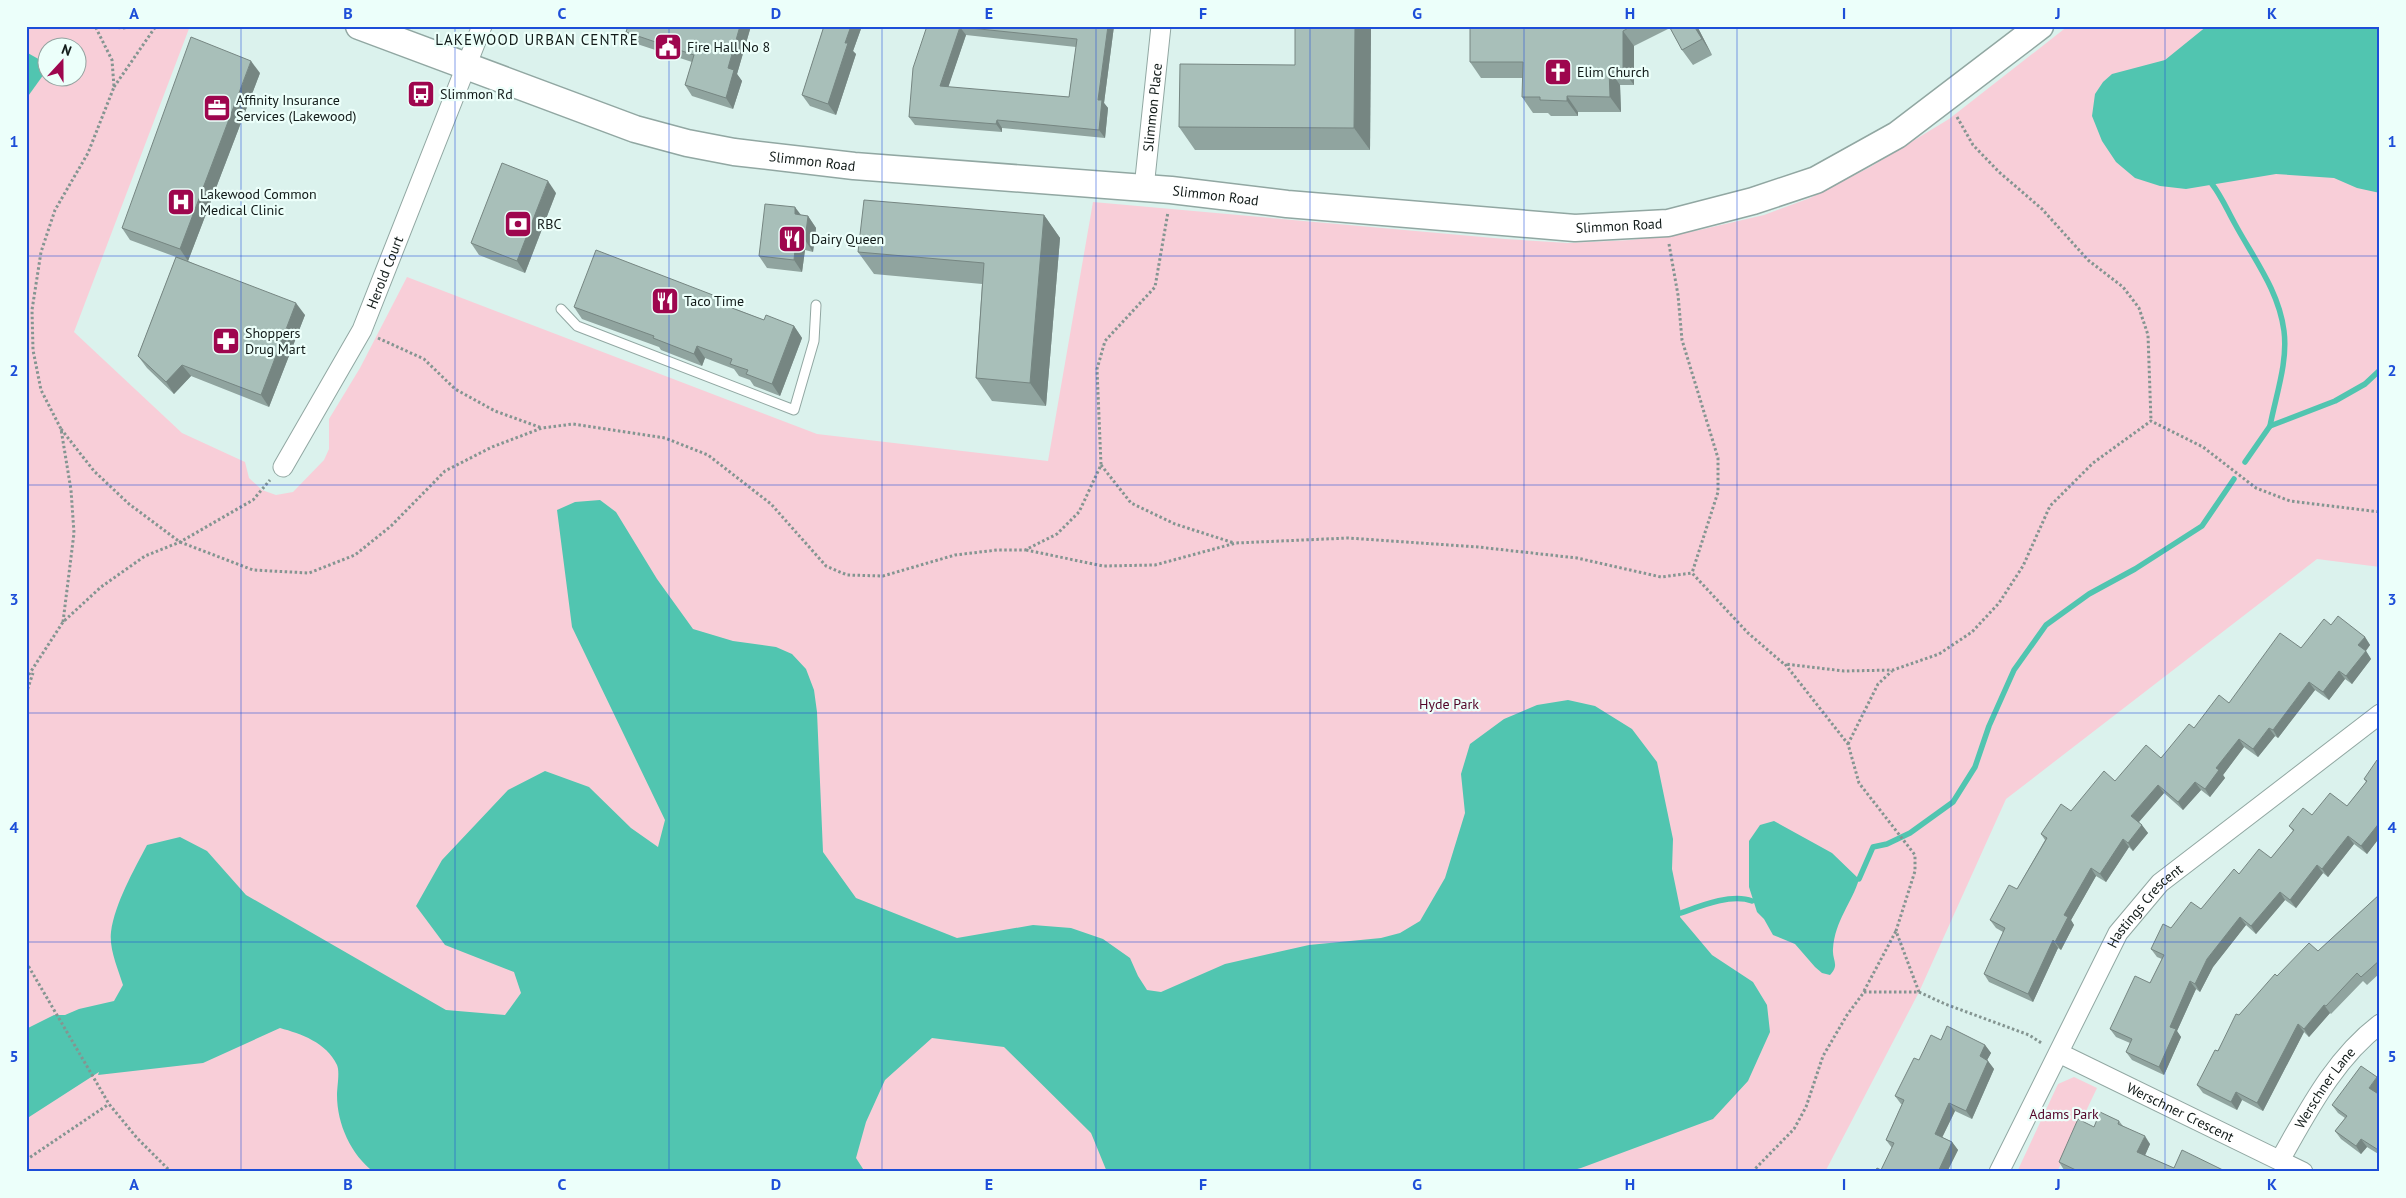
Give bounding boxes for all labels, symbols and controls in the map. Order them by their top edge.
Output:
text: A [129,3,139,23]
text: B [343,3,353,23]
text: C [558,3,567,23]
text: D [771,3,781,23]
text: E [985,3,993,23]
text: F [1199,3,1207,23]
text: G [1412,3,1422,23]
text: H [1625,3,1635,23]
text: I [1842,3,1846,23]
text: J [2054,3,2061,23]
text: K [2267,3,2277,23]
district label: LAKEWOOD URBAN CENTRE [435,30,639,49]
public building icon: Fire Hall No 8 [653,32,683,62]
north arrow [38,38,88,88]
place label: Fire Hall No 8 [687,38,770,56]
text: N [59,40,74,60]
church icon: Elim Church [1543,57,1573,87]
street label: Slimmon Place [1139,62,1166,153]
place label: Elim Church [1577,63,1649,81]
bus stop icon: Slimmon Rd [406,79,436,109]
place label: Slimmon Rd [440,85,513,103]
place label: Affinity Insurance Services (Lakewood) [236,91,357,125]
office icon: Affinity Insurance Services (Lakewood) [202,93,232,123]
text: 1 [9,131,19,151]
text: 1 [2387,131,2397,151]
street label: Slimmon Road [768,147,856,175]
street label: Slimmon Road [1172,181,1260,210]
place label: Lakewood Common Medical Clinic [200,185,317,219]
hospital icon: Lakewood Common Medical Clinic [166,187,196,217]
bank icon: RBC [503,209,533,239]
street label: Slimmon Road [1575,214,1663,237]
place label: RBC [537,215,562,233]
restaurant icon: Dairy Queen [777,224,807,254]
place label: Dairy Queen [811,230,884,248]
street label: Herold Court [362,233,407,311]
restaurant icon: Taco Time [650,286,680,316]
place label: Taco Time [684,292,744,310]
place label: Shoppers Drug Mart [245,324,306,358]
pharmacy icon: Shoppers Drug Mart [211,326,241,356]
text: 2 [9,360,19,380]
text: 2 [2387,360,2397,380]
text: 3 [9,589,19,609]
text: 3 [2387,589,2397,609]
park label: Hyde Park [1419,695,1479,713]
text: 4 [9,817,19,837]
text: 4 [2387,817,2397,837]
street label: Hastings Crescent [2103,860,2186,951]
street label: Werschner Lane [2291,1043,2359,1132]
text: 5 [9,1046,19,1066]
text: 5 [2387,1046,2397,1066]
street label: Werschner Crescent [2124,1078,2237,1146]
park label: Adams Park [2029,1105,2099,1123]
text: A [129,1174,139,1194]
text: B [343,1174,353,1194]
text: C [558,1174,567,1194]
text: D [771,1174,781,1194]
text: E [985,1174,993,1194]
text: F [1199,1174,1207,1194]
text: G [1412,1174,1422,1194]
text: H [1625,1174,1635,1194]
text: I [1842,1174,1846,1194]
text: J [2054,1174,2061,1194]
text: K [2267,1174,2277,1194]

